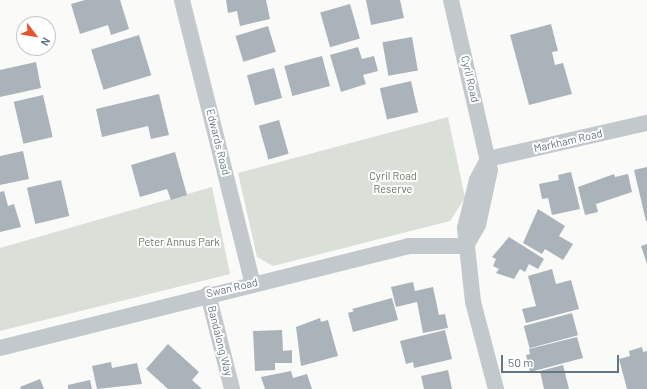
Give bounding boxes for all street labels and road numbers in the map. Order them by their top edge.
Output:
street label: Cyril Road [458,54,482,104]
street label: Edwards Road [203,107,233,177]
street label: Markham Road [532,127,604,155]
street label: Swan Road [205,276,259,300]
street label: Bandalong Way [205,304,235,378]

